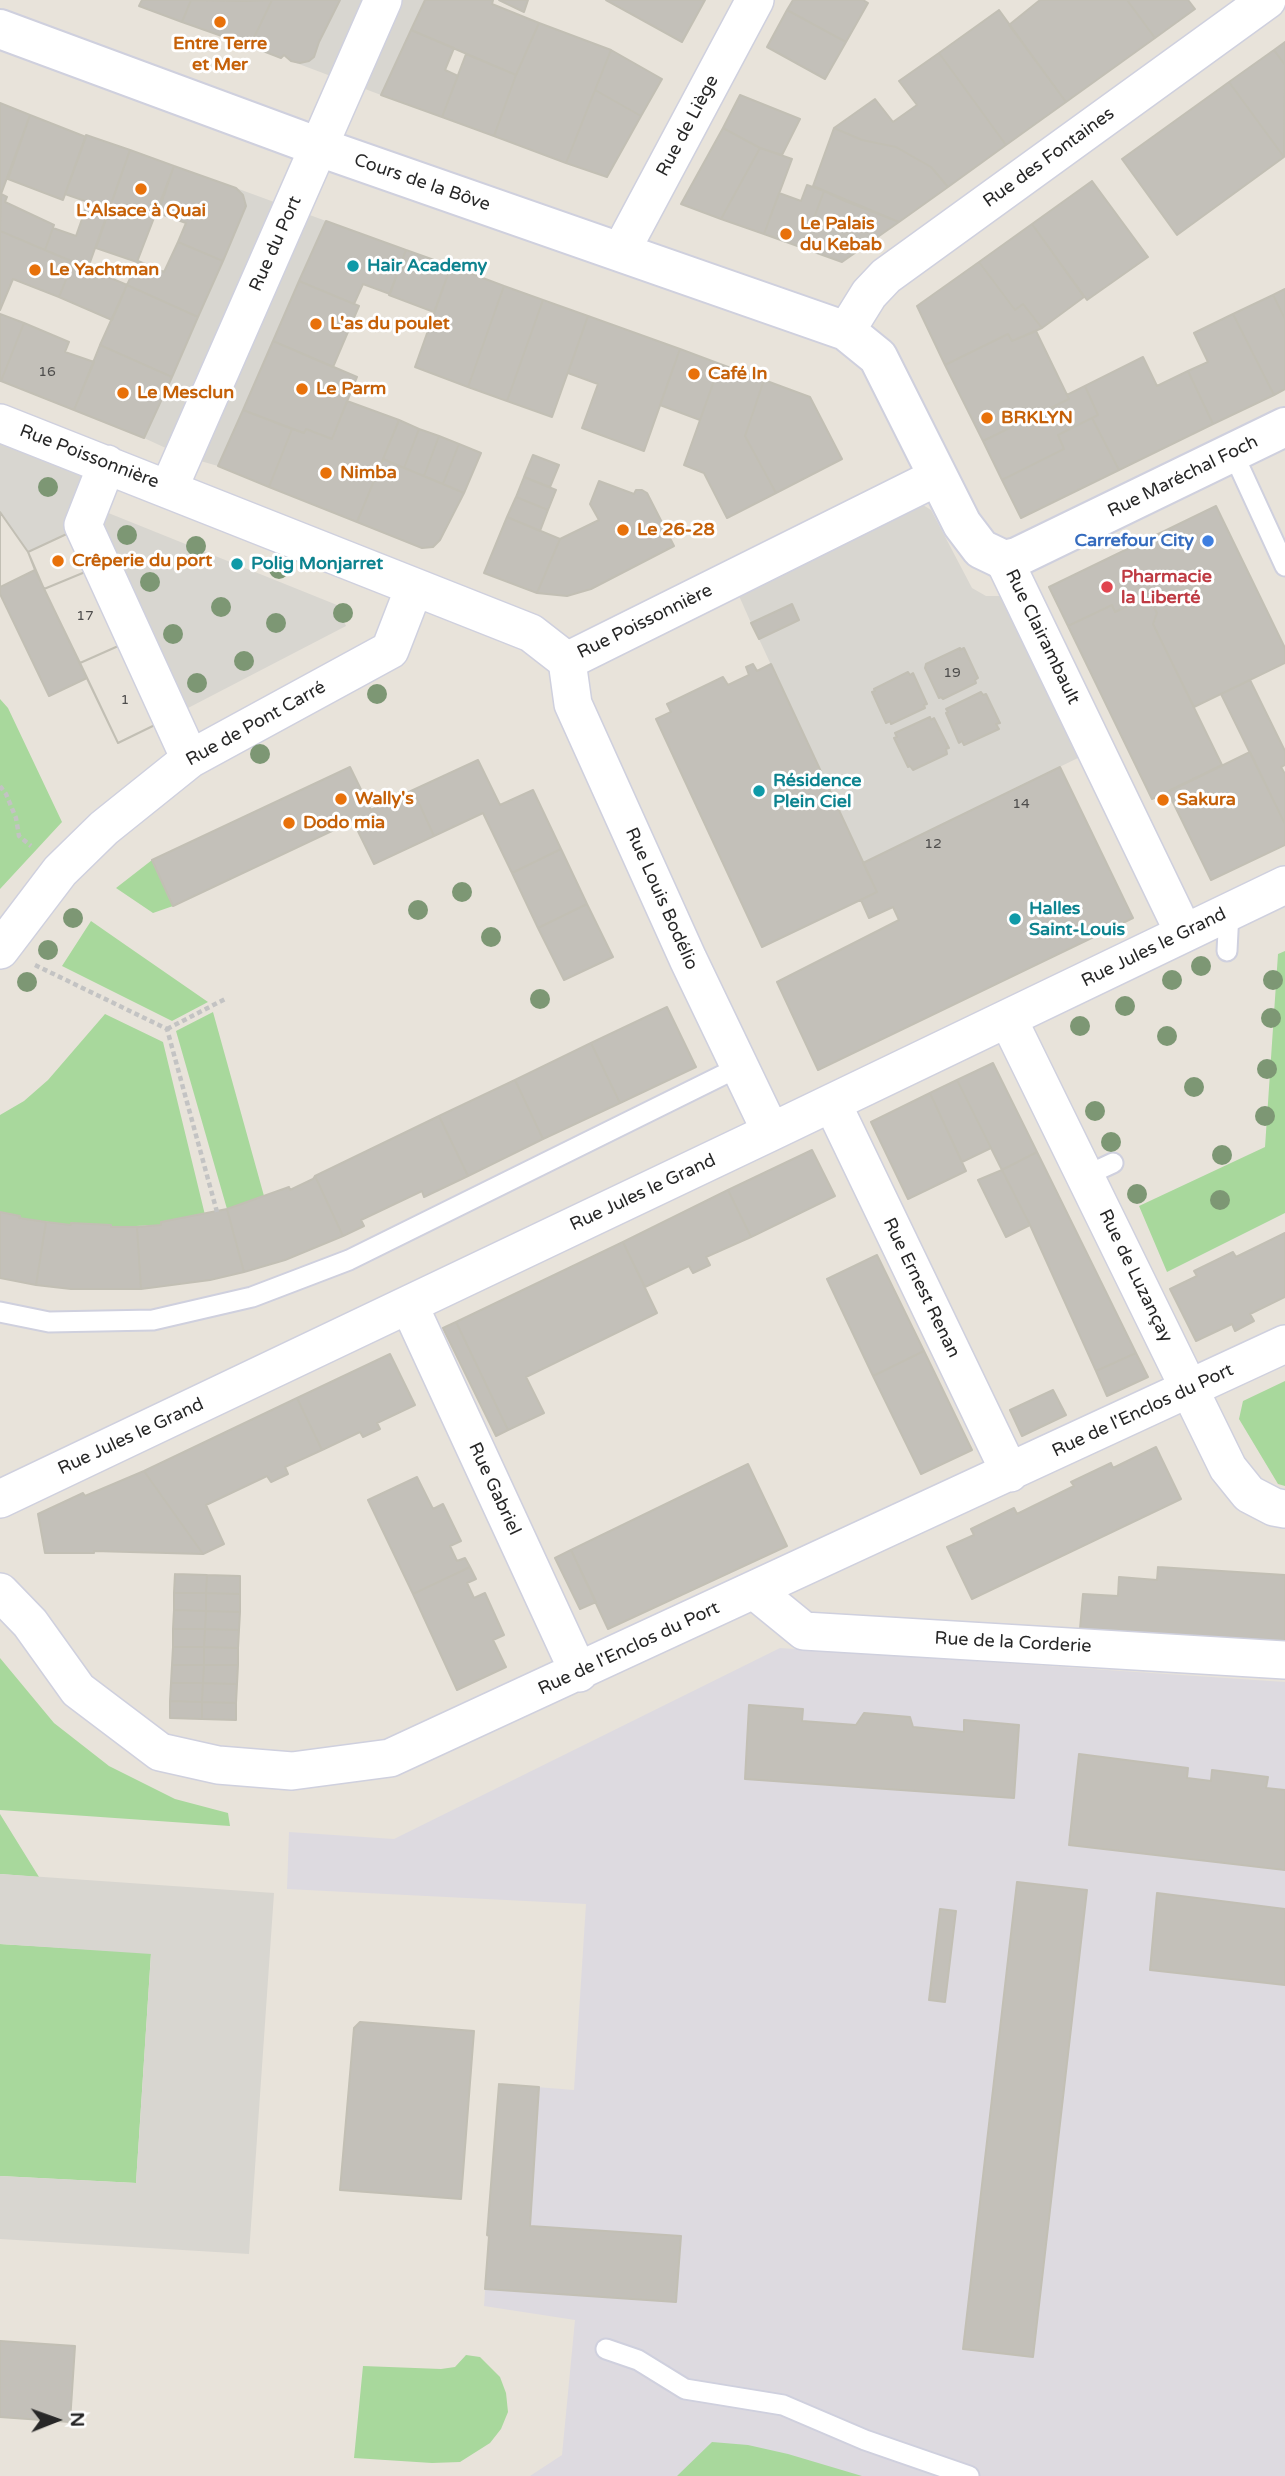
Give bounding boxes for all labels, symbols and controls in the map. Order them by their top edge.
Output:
marker: Entre Terre et Mer [212,14,228,30]
place label: Entre Terre et Mer [173,33,267,76]
street label: Rue de Liège [652,72,724,180]
street label: Rue des Fontaines [979,103,1119,213]
street label: Cours de la Bôve [351,150,493,216]
marker: L'Alsace à Quai [133,181,149,197]
street label: Rue du Port [245,193,307,295]
place label: L'Alsace à Quai [76,200,206,222]
place label: Le Palais du Kebab [800,213,882,256]
marker: Le Palais du Kebab [778,226,794,242]
place label: Hair Academy [367,255,487,277]
marker: Hair Academy [345,258,361,274]
place label: Le Yachtman [49,259,159,281]
marker: Le Yachtman [27,262,43,278]
place label: L'as du poulet [330,313,450,335]
marker: L'as du poulet [308,316,324,332]
place label: Café In [708,363,768,385]
house number: 16 [38,364,56,380]
marker: Café In [686,366,702,382]
place label: Le Parm [316,378,386,400]
marker: Le Parm [294,381,310,397]
place label: Le Mesclun [137,382,234,404]
marker: Le Mesclun [115,385,131,401]
place label: BRKLYN [1001,407,1073,429]
marker: BRKLYN [979,410,995,426]
street label: Rue Poissonnière [16,420,162,494]
street label: Rue Maréchal Foch [1104,431,1262,523]
place label: Nimba [340,462,397,484]
marker: Nimba [318,465,334,481]
place label: Le 26-28 [637,519,715,541]
marker: Le 26-28 [615,522,631,538]
place label: Carrefour City [1074,530,1194,552]
marker: Carrefour City [1200,533,1216,549]
place label: Crêperie du port [72,550,212,572]
marker: Crêperie du port [50,553,66,569]
place label: Polig Monjarret [251,553,383,575]
marker: Polig Monjarret [229,556,245,572]
street label: Rue Clairambault [1000,566,1084,708]
place label: Pharmacie la Liberté [1121,566,1212,608]
marker: Pharmacie la Liberté [1099,579,1115,595]
street label: Rue Poissonnière [574,580,716,664]
house number: 17 [76,608,94,624]
house number: 19 [943,665,961,681]
street label: Rue de Pont Carré [182,677,330,771]
house number: 1 [121,692,129,708]
place label: Résidence Plein Ciel [773,770,861,812]
marker: Résidence Plein Ciel [751,783,767,799]
place label: Wally's [355,788,414,810]
place label: Sakura [1177,789,1236,811]
marker: Wally's [333,791,349,807]
marker: Sakura [1155,792,1171,808]
house number: 14 [1012,796,1030,812]
place label: Dodo mia [303,812,385,834]
marker: Dodo mia [281,815,297,831]
street label: Rue Louis Bodélio [620,824,702,974]
house number: 12 [924,836,942,852]
place label: Halles Saint-Louis [1029,898,1125,940]
street label: Rue Jules le Grand [1078,904,1230,992]
marker: Halles Saint-Louis [1007,911,1023,927]
street label: Rue Jules le Grand [567,1150,719,1236]
street label: Rue de Luzançay [1093,1206,1177,1346]
street label: Rue Ernest Renan [878,1214,964,1362]
street label: Rue de l'Enclos du Port [1049,1359,1237,1463]
street label: Rue Jules le Grand [55,1394,207,1480]
street label: Rue Gabriel [463,1439,525,1539]
street label: Rue de l'Enclos du Port [535,1597,723,1701]
street label: Rue de la Corderie [934,1628,1092,1658]
north arrow [21,2385,91,2455]
text: N [66,2412,88,2427]

